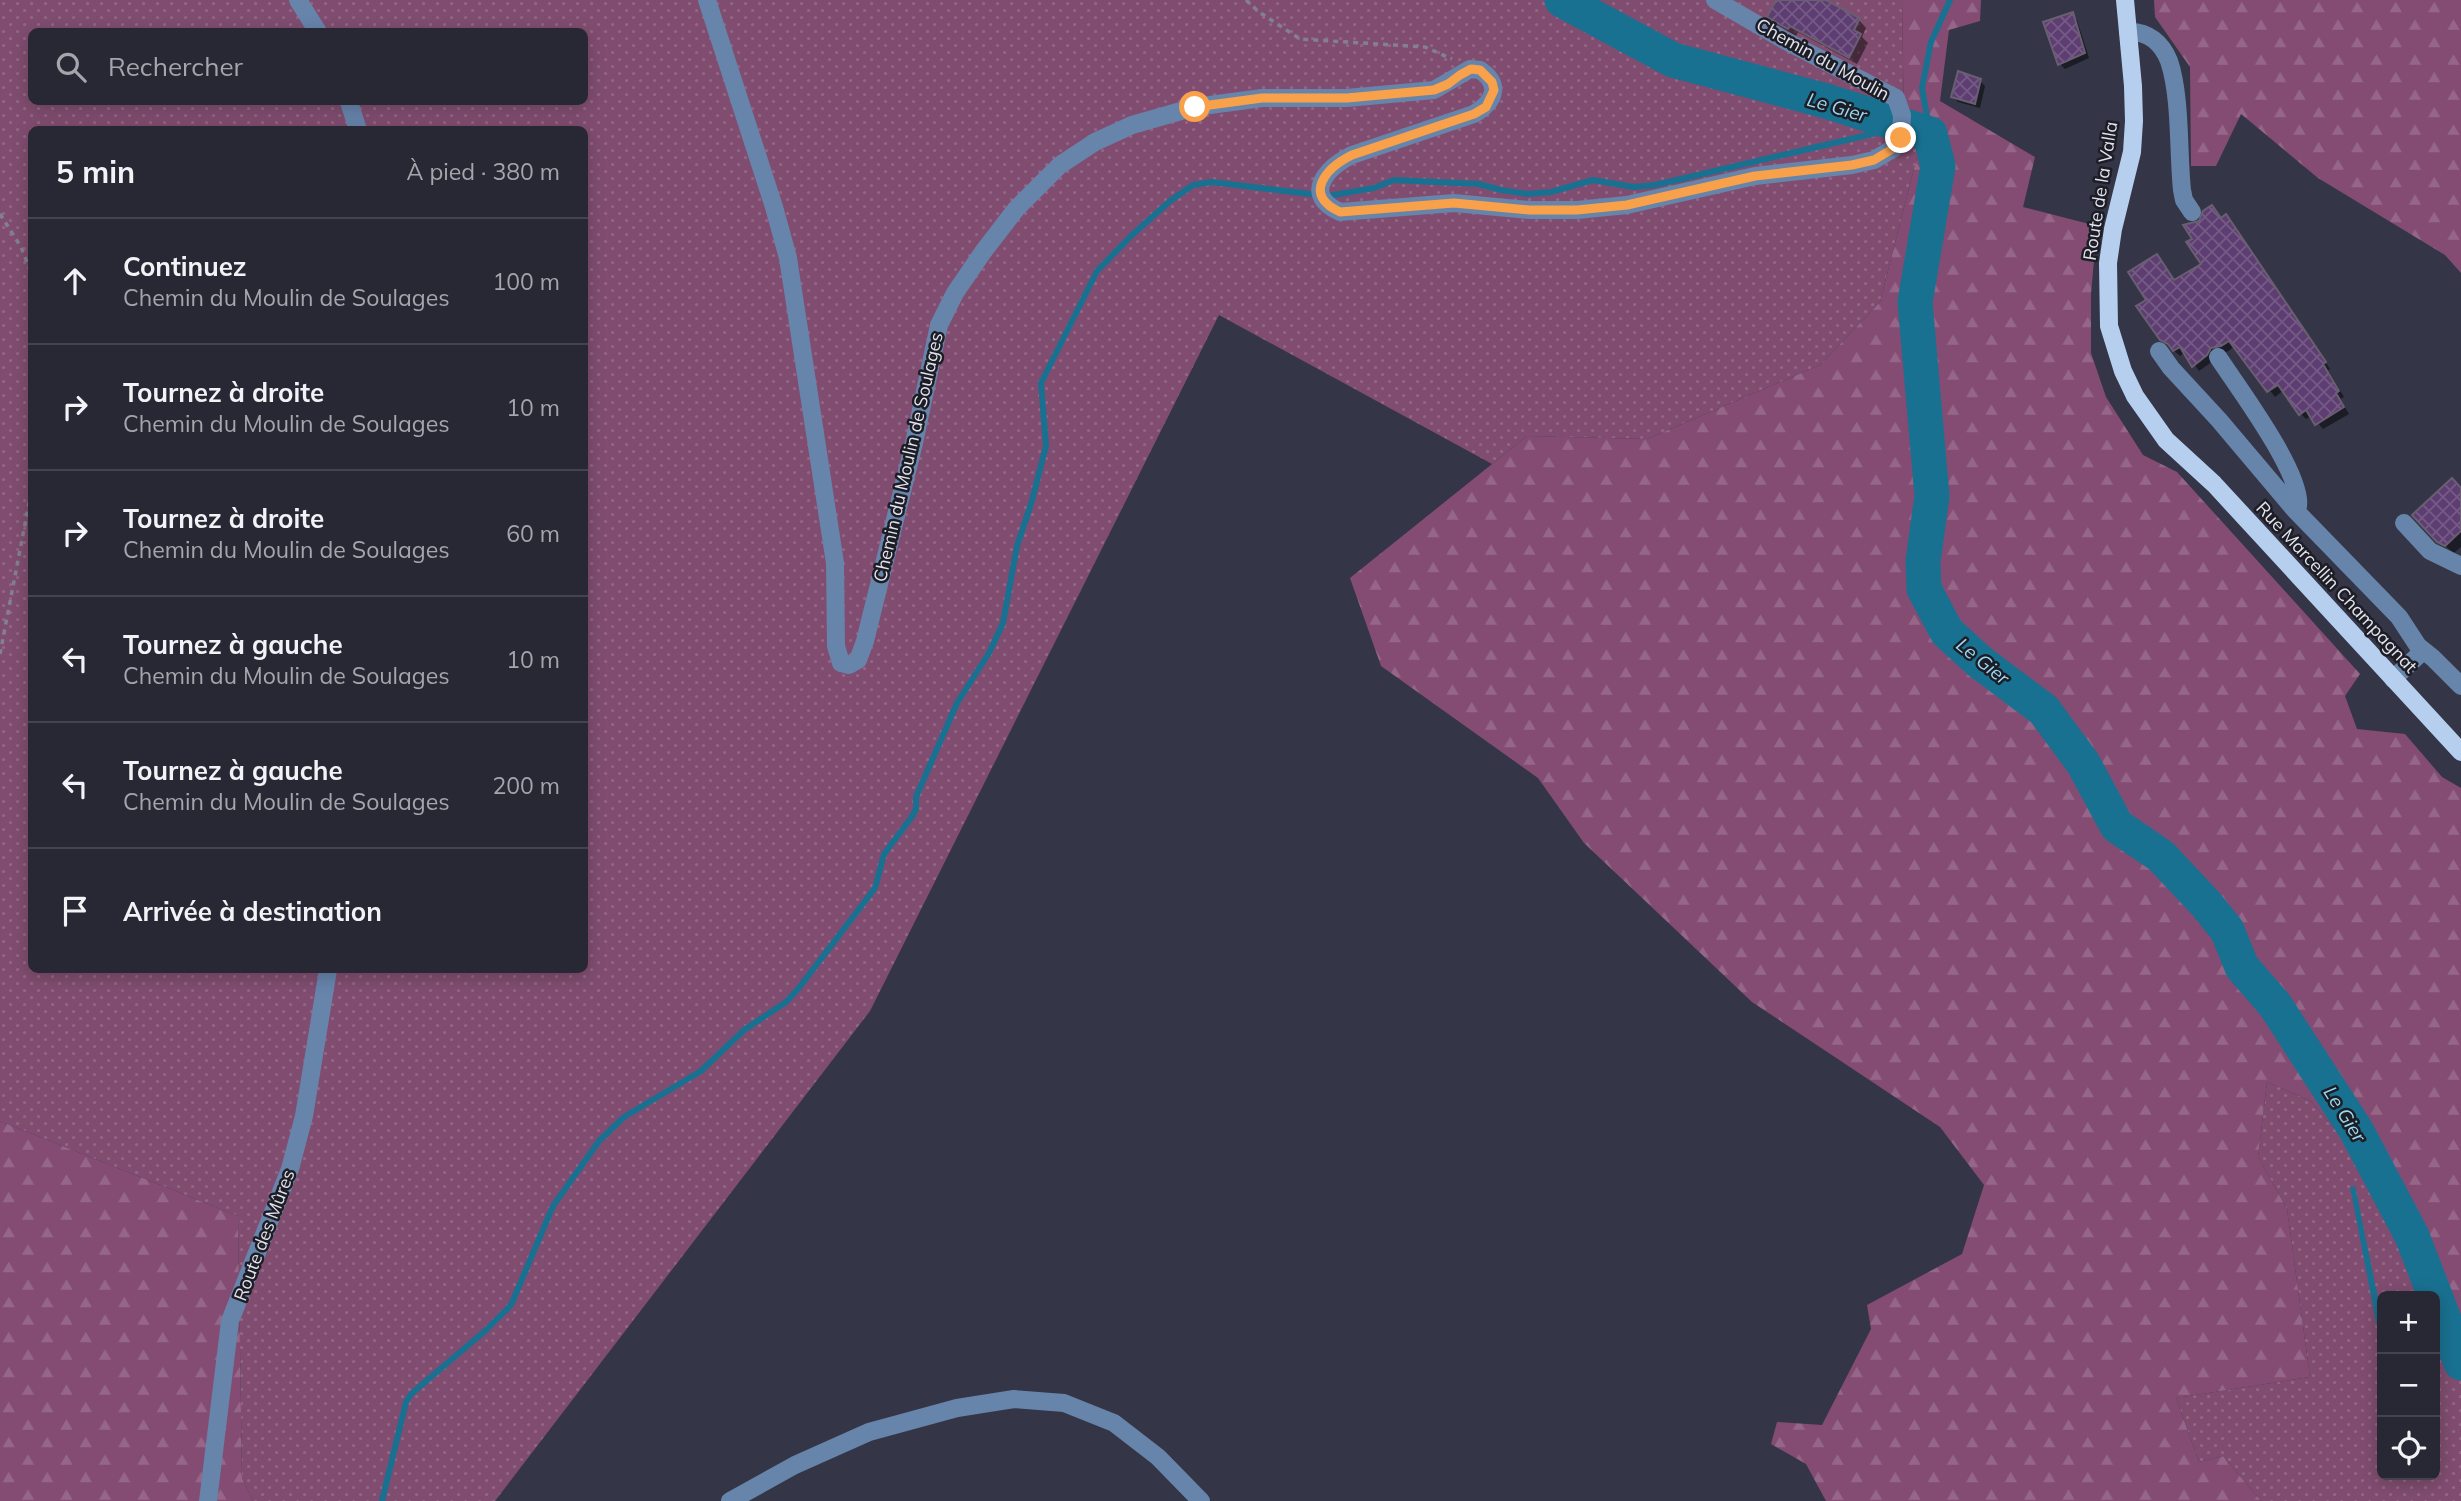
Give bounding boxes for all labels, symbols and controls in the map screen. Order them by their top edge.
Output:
street label: Chemin du Moulin [1752,13,1894,105]
search box [28,28,588,105]
icon: search [52,48,90,86]
text: Rechercher [108,50,243,83]
water label: Le Gier [1804,87,1871,127]
route start [1179,91,1210,122]
street label: Route de la Valla [2078,120,2122,262]
route end [1885,122,1916,153]
text: 5 min [56,153,135,191]
text: À pied · 380 m [407,157,560,186]
text: Continuez [123,250,247,283]
icon: ahead [56,262,94,300]
text: 100 m [492,267,560,296]
text: Chemin du Moulin de Soulages [123,283,450,312]
street label: Chemin du Moulin de Soulages [868,330,948,584]
text: Tournez à droite [123,376,324,409]
icon: right [56,388,94,426]
text: 10 m [506,393,560,422]
text: Chemin du Moulin de Soulages [123,409,450,438]
street label: Rue Marcellin Champagnat [2251,496,2423,678]
text: Tournez à droite [123,502,324,535]
icon: right [56,514,94,552]
text: 60 m [506,519,560,548]
text: Chemin du Moulin de Soulages [123,535,450,564]
text: Tournez à gauche [123,628,343,661]
water label: Le Gier [1952,632,2015,690]
icon: left [56,640,94,678]
text: 10 m [506,645,560,674]
text: Chemin du Moulin de Soulages [123,661,450,690]
text: Tournez à gauche [123,754,343,787]
icon: left [56,766,94,804]
text: 200 m [492,771,560,800]
text: Chemin du Moulin de Soulages [123,787,450,816]
icon: arrive [56,892,94,930]
text: Arrivée à destination [123,895,382,928]
water label: Le Gier [2319,1082,2372,1147]
street label: Route des Mûres [228,1166,300,1304]
map controls [2377,1291,2440,1480]
button: + [2377,1291,2440,1354]
button: − [2377,1354,2440,1417]
button: locate [2377,1417,2440,1480]

